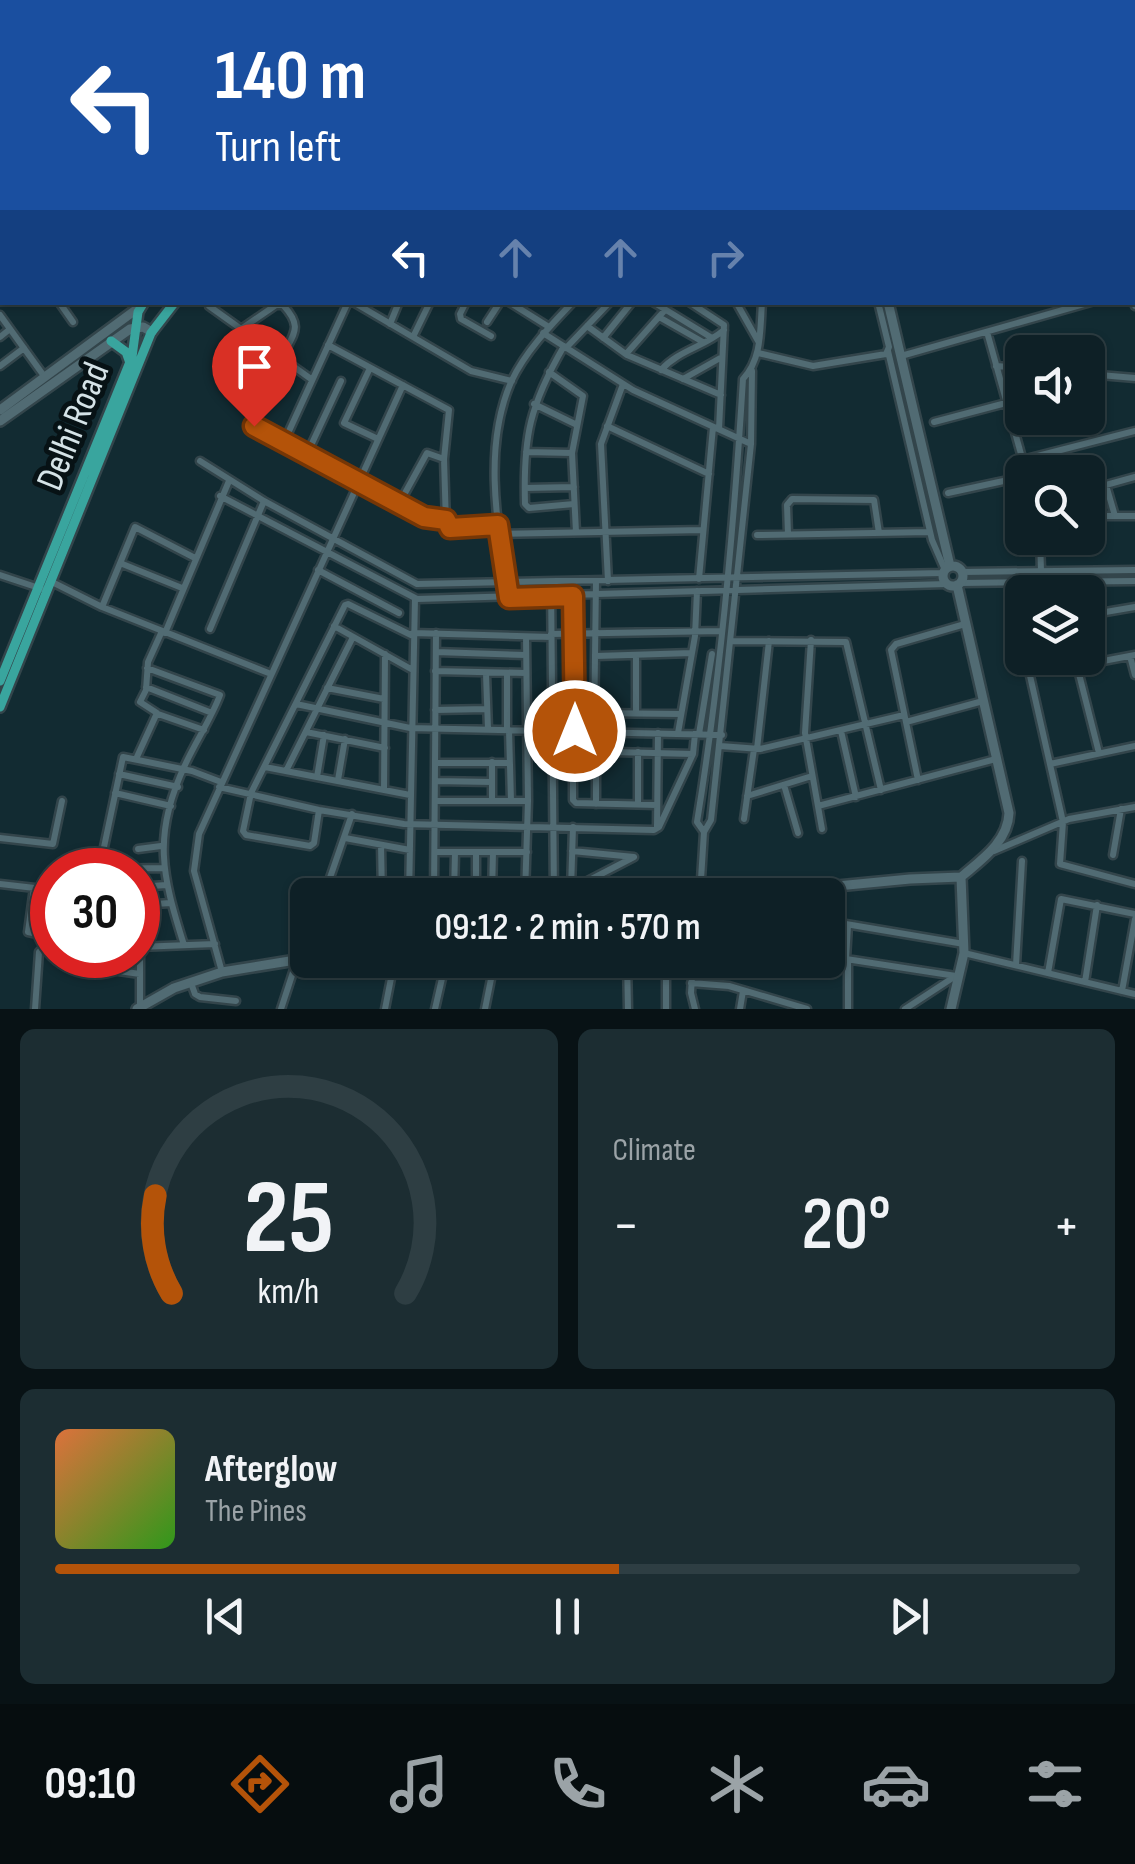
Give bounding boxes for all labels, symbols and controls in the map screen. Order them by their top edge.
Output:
text: 140 m [215,35,366,119]
icon: left [50,40,180,170]
text: Turn left [215,120,341,175]
icon: left [383,230,438,285]
icon: ahead [488,230,543,285]
icon: ahead [593,230,648,285]
icon: right [698,230,753,285]
pin [212,324,297,427]
map controls [1005,335,1105,675]
button: sound [1005,335,1105,435]
icon: arrive [227,339,282,394]
street label: Delhi Road [27,356,119,497]
button: search [1005,455,1105,555]
button: layers [1005,575,1105,675]
position arrow [523,679,627,783]
speed limit sign: 30 [30,848,160,978]
text: 09:12 · 2 min · 570 m [434,905,701,950]
text: Climate [613,1131,696,1170]
text: 25 [243,1157,334,1282]
text: 20° [801,1180,891,1271]
text: − [613,1193,639,1260]
text: + [1053,1193,1080,1260]
text: km/h [258,1271,320,1314]
text: Afterglow [205,1447,338,1492]
text: The Pines [205,1492,307,1531]
icon: previous [198,1589,253,1644]
icon: pause [540,1589,595,1644]
icon: next [882,1589,937,1644]
icon: directions [225,1749,295,1819]
icon: music [384,1749,454,1819]
icon: phone [543,1749,613,1819]
icon: climate [702,1749,772,1819]
icon: car [861,1749,931,1819]
icon: filters [1020,1749,1090,1819]
text: 09:10 [45,1757,136,1812]

